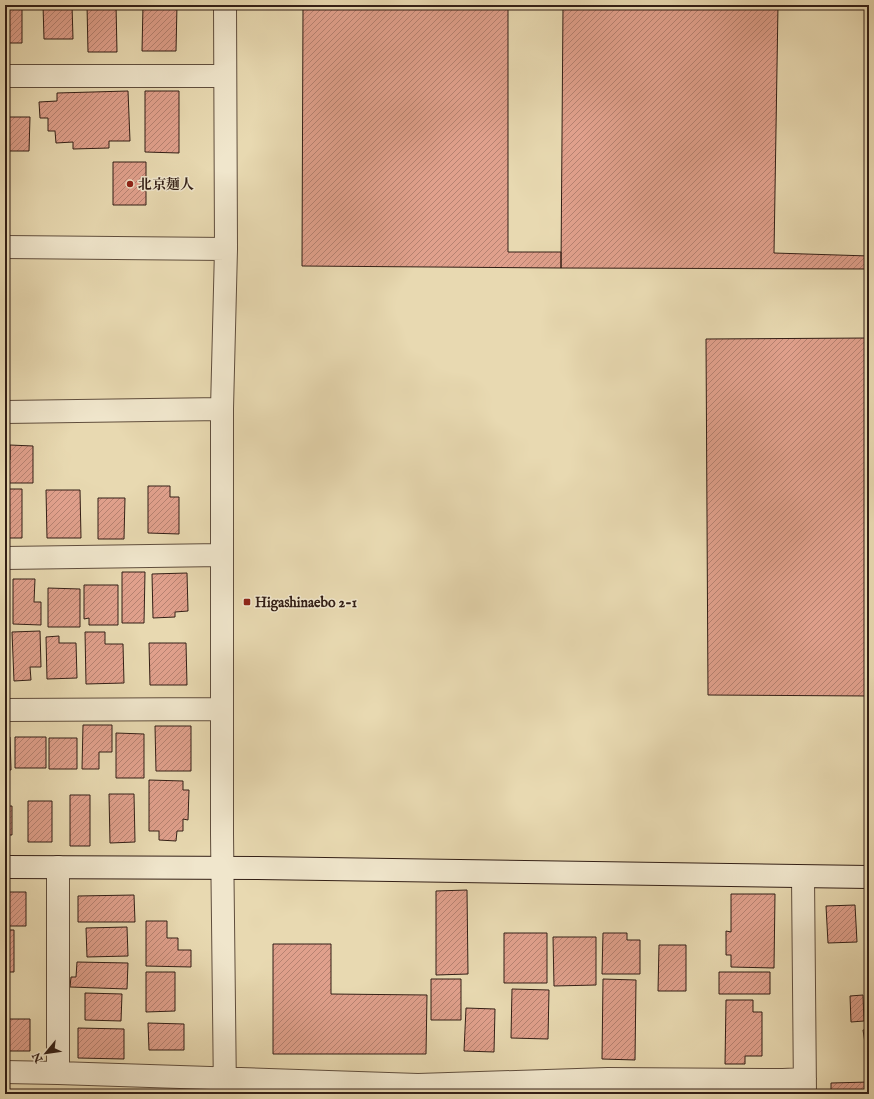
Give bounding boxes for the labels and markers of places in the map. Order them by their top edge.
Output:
place label: 北京麺人 [138,176,194,194]
marker: 北京麺人 [125,179,135,189]
place label: Higashinaebo 2-1 [255,594,357,612]
marker: Higashinaebo 2-1 [242,597,252,607]

